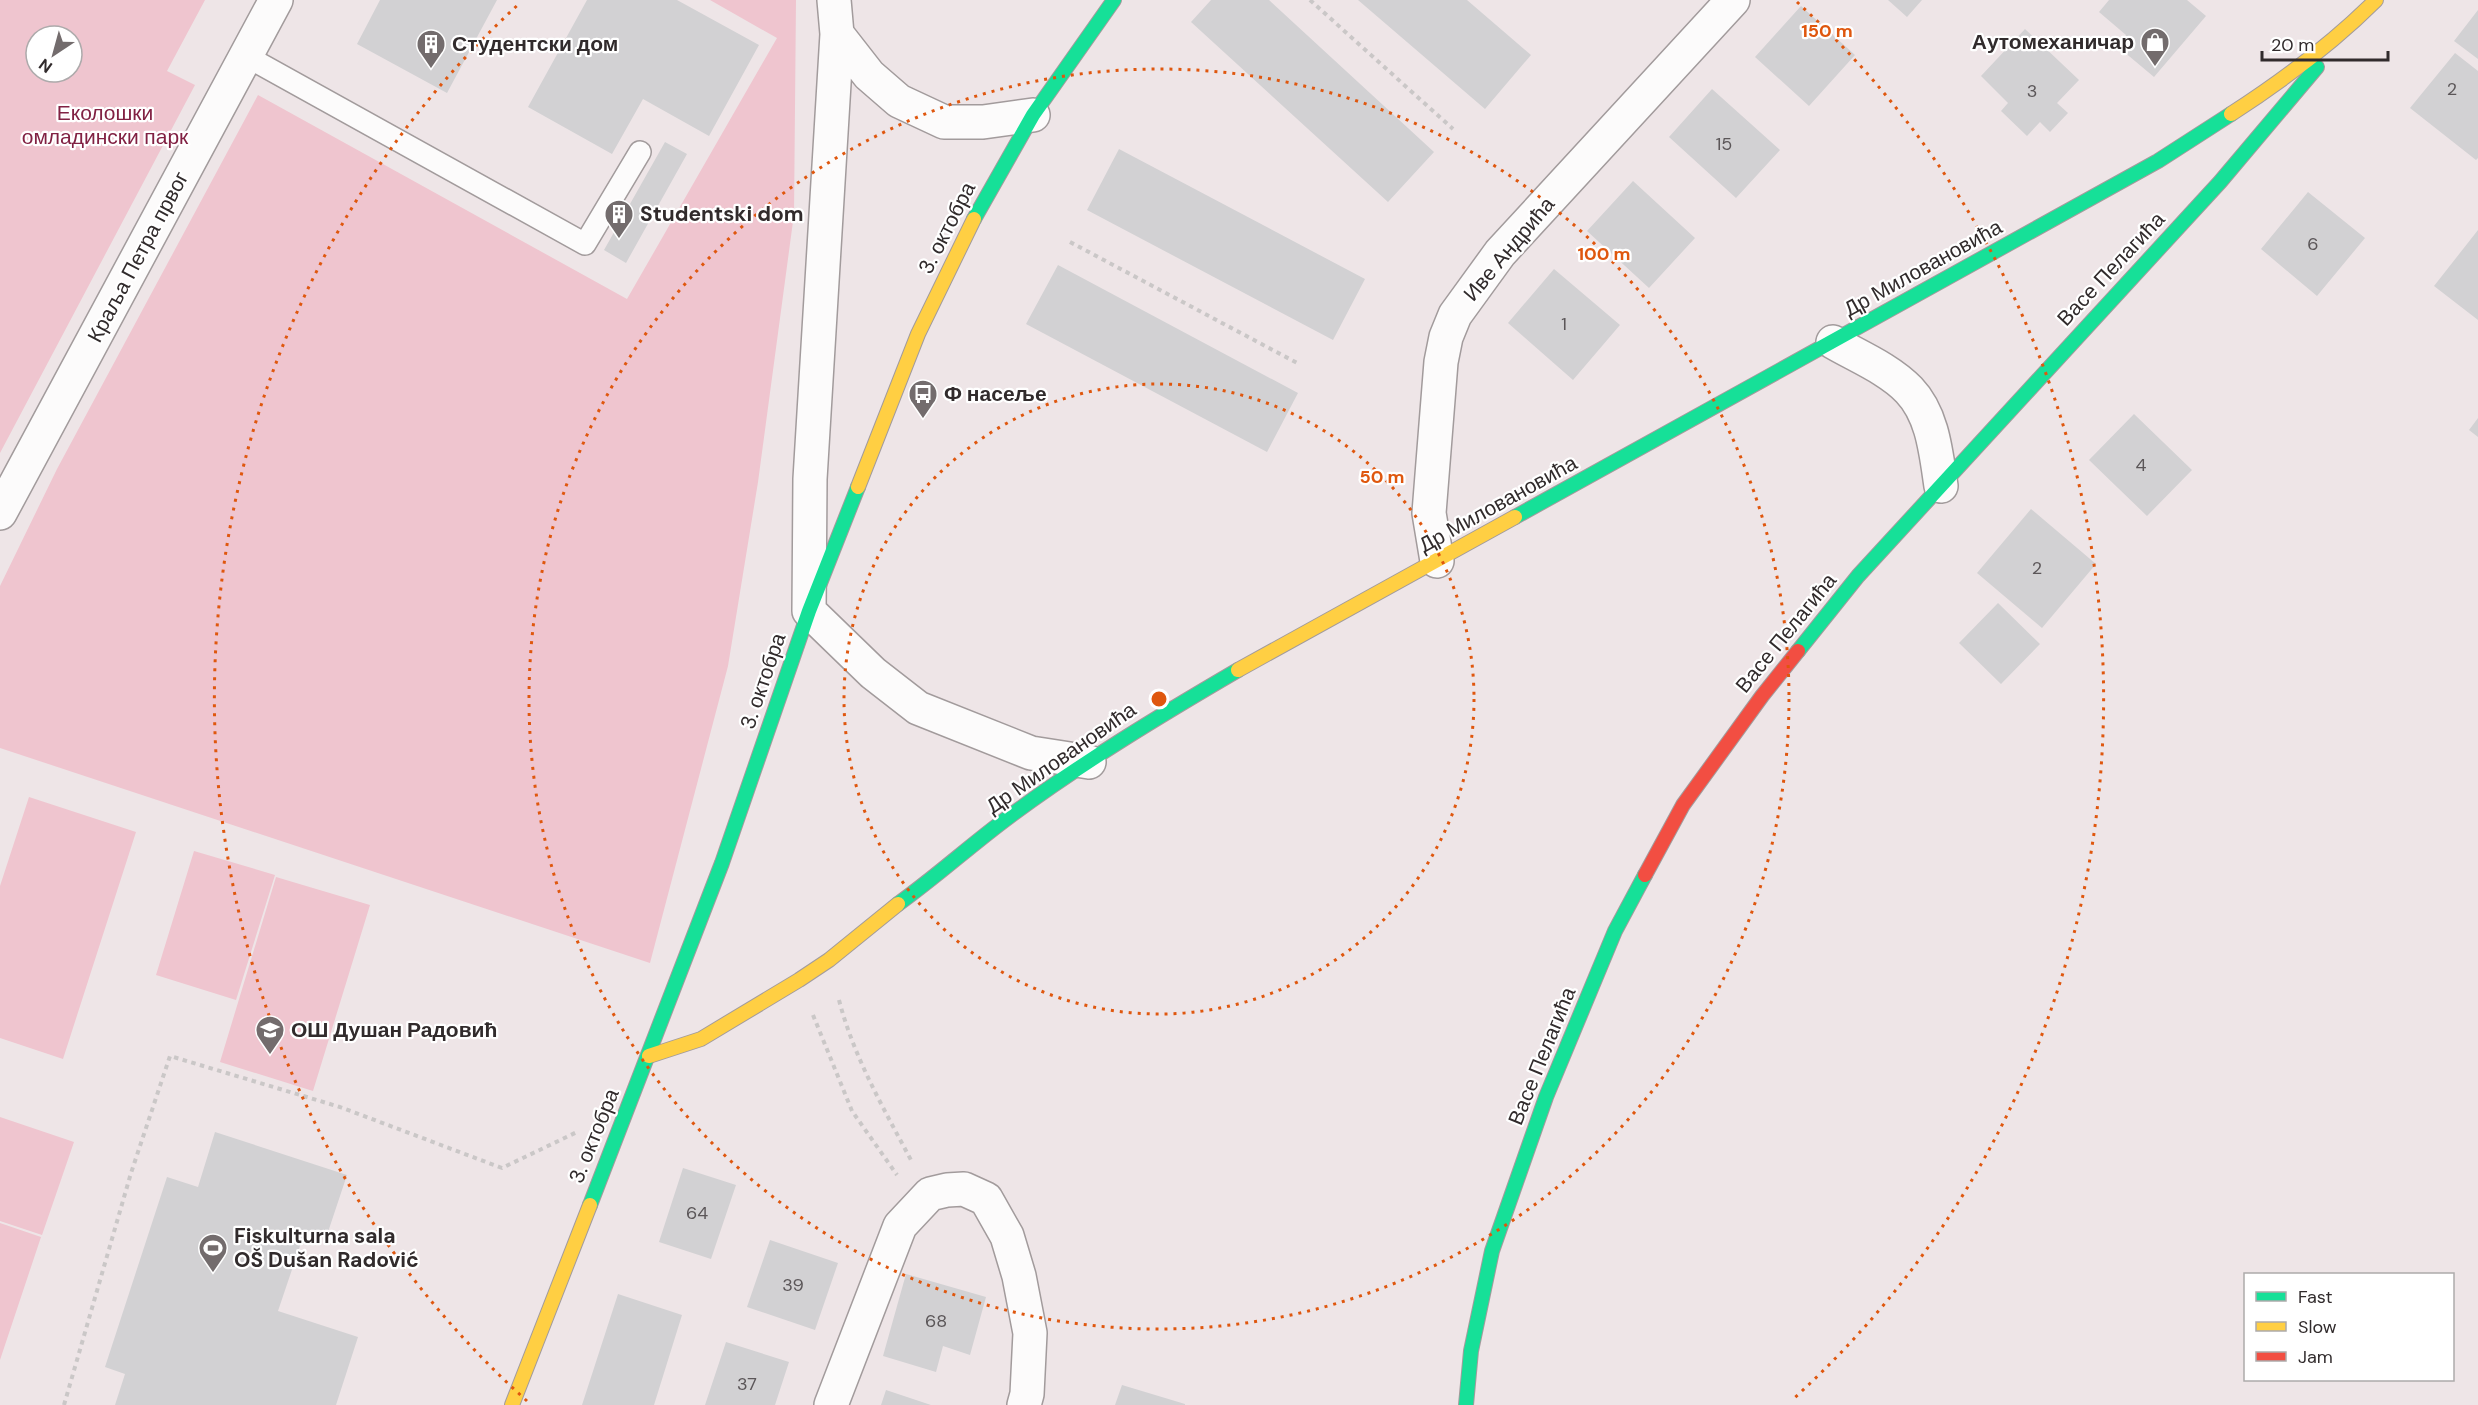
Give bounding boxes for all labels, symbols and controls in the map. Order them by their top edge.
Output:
text: 150 m [1801,19,1853,43]
north arrow [24,24,84,84]
scale bar [2262,24,2388,62]
shop icon: Аутомеханичар [2139,26,2171,68]
building icon: Студентски дом [415,28,447,70]
place label: Аутомеханичар [1972,28,2134,56]
place label: Студентски дом [452,30,618,58]
text: 20 m [2271,33,2314,57]
text: N [35,54,56,78]
house number: 2 [2447,77,2457,101]
house number: 3 [2027,79,2037,103]
park label: Еколошки омладински парк [22,99,189,151]
house number: 15 [1716,132,1732,156]
street label: Краља Петра првог [81,166,195,347]
street label: 3. октобра [912,177,982,279]
street label: Иве Андрића [1457,191,1561,307]
building icon: Studentski dom [603,198,635,240]
place label: Studentski dom [640,200,803,228]
street label: Васе Пелагића [2051,206,2171,332]
street label: Др Миловановића [1839,213,2007,323]
house number: 6 [2307,232,2319,256]
text: 100 m [1577,242,1631,266]
house number: 1 [1561,312,1567,336]
bus stop icon: Ф насеље [907,378,939,420]
place label: Ф насеље [944,380,1047,408]
street label: Др Миловановића [1414,449,1582,559]
house number: 4 [2136,453,2147,477]
text: 50 m [1359,465,1405,489]
house number: 2 [2032,556,2042,580]
street label: Васе Пелагића [1729,567,1843,699]
street label: 3. октобра [734,629,793,733]
centre of rings [1149,689,1169,709]
street label: Др Миловановића [980,696,1142,820]
street label: Васе Пелагића [1502,983,1582,1129]
school or university icon: ОШ Душан Радовић [254,1014,286,1056]
place label: ОШ Душан Радовић [291,1016,497,1044]
street label: 3. октобра [562,1084,626,1187]
house number: 64 [686,1201,708,1225]
place label: Fiskulturna sala OŠ Dušan Radović [234,1222,419,1274]
sports icon: Fiskulturna sala OŠ Dušan Radović [197,1232,229,1274]
house number: 39 [782,1273,804,1297]
legend [2244,1273,2454,1381]
text: Fast [2298,1285,2333,1309]
house number: 68 [925,1309,947,1333]
text: Slow [2298,1315,2337,1339]
text: Jam [2298,1345,2333,1369]
house number: 37 [737,1372,757,1396]

